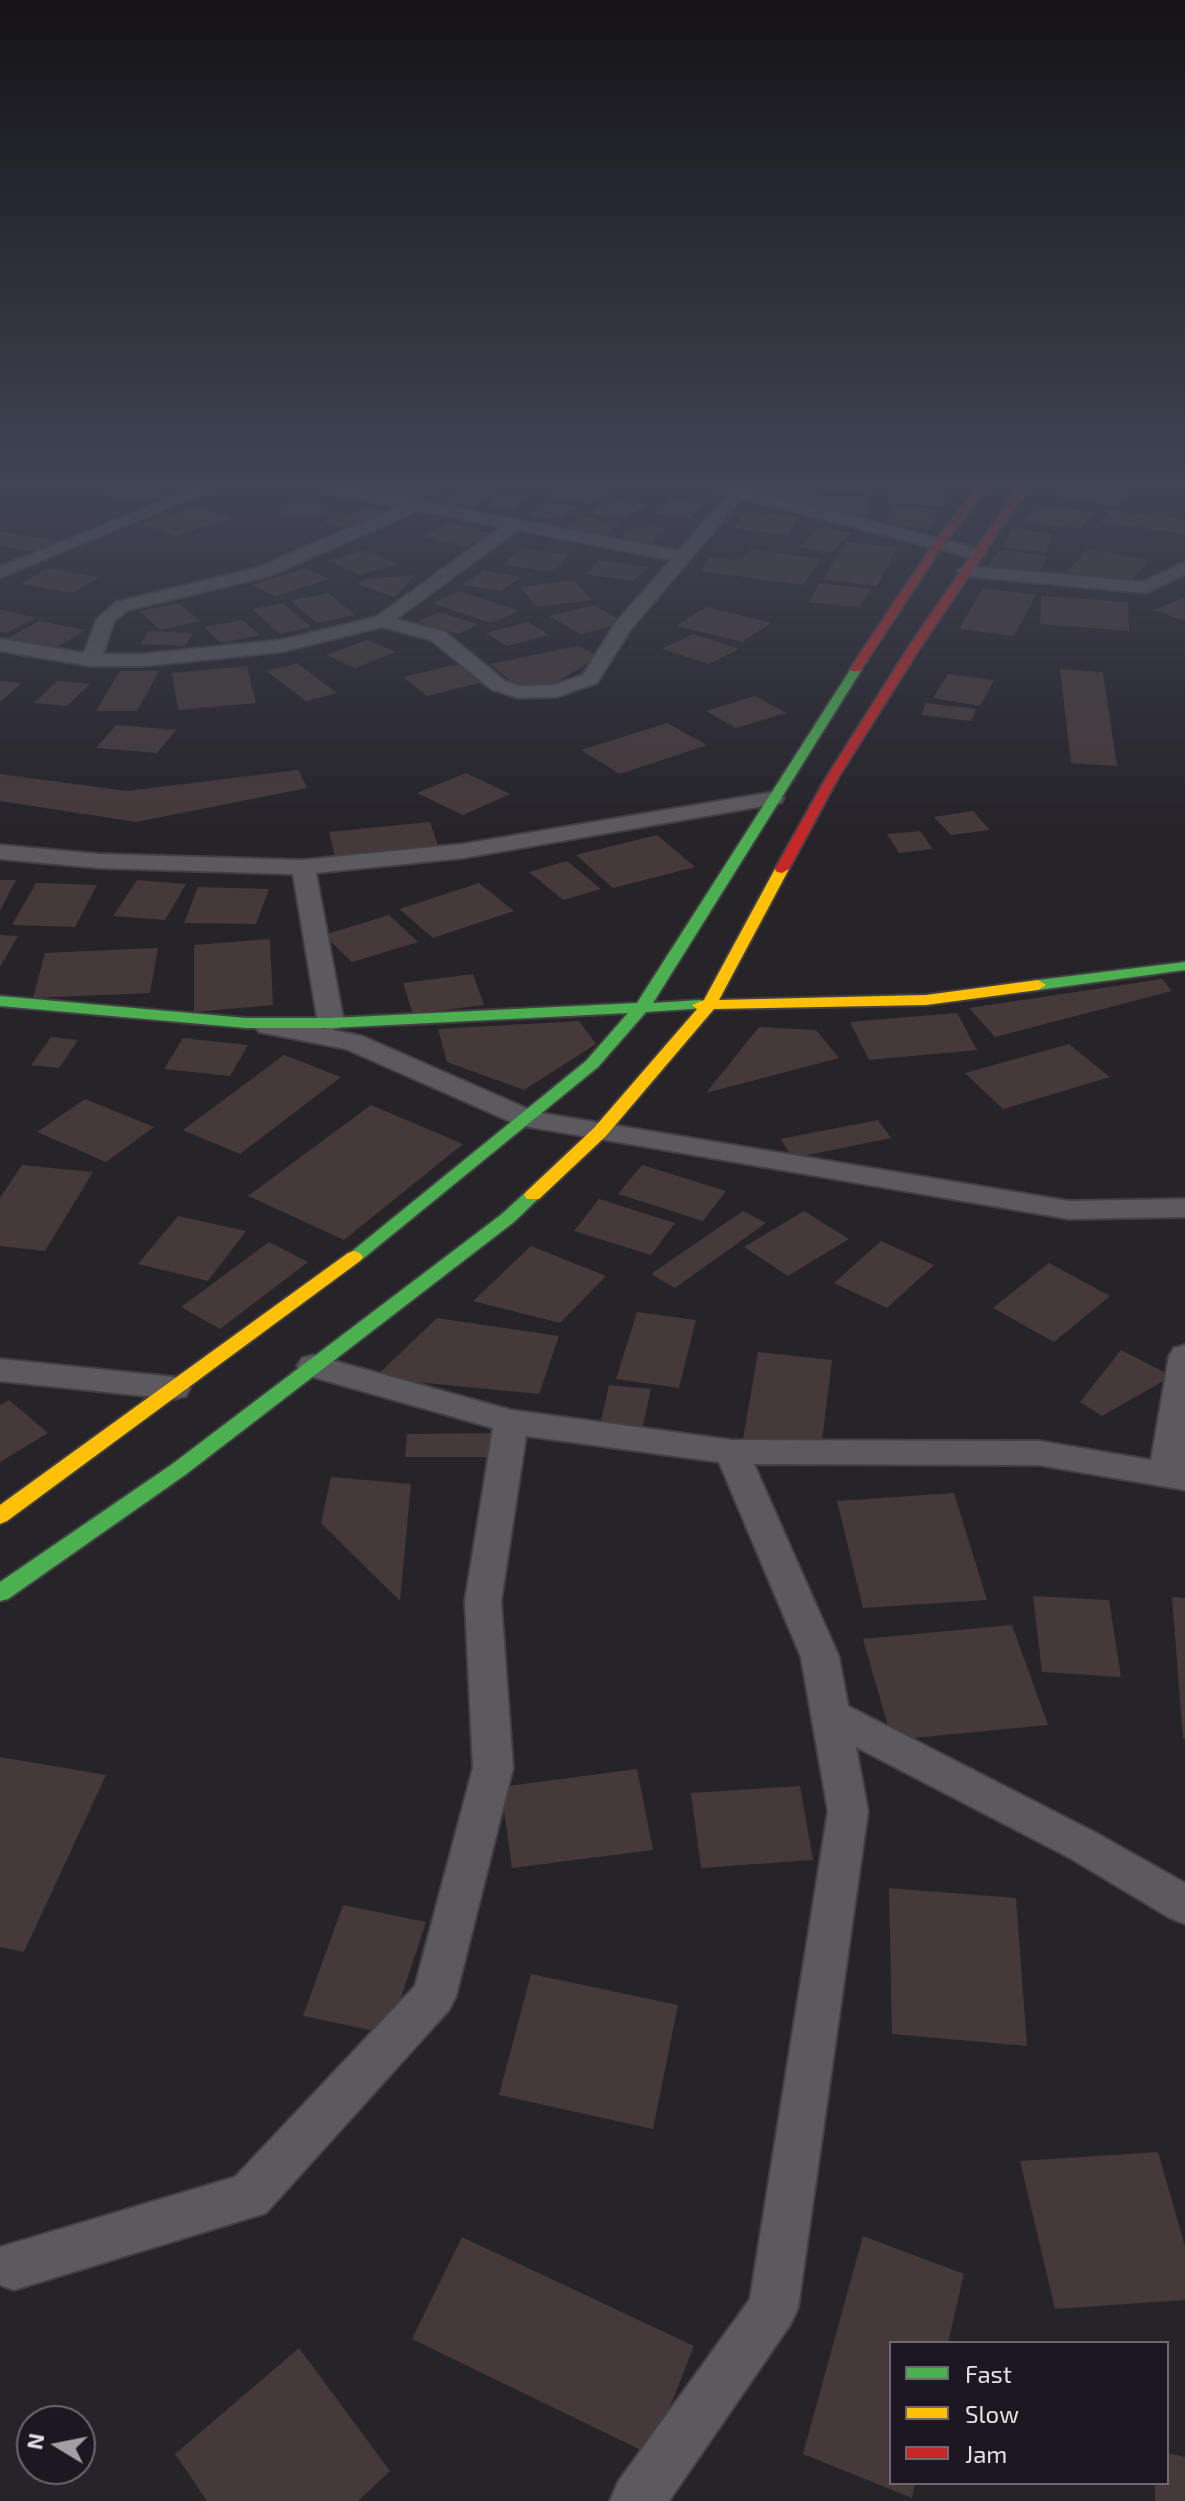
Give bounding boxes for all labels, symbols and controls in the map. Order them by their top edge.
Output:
legend [889,2341,1169,2485]
text: Fast [965,2359,1012,2388]
text: Slow [965,2399,1019,2428]
north arrow [16,2405,96,2485]
text: N [20,2431,49,2451]
text: Jam [965,2439,1007,2468]

